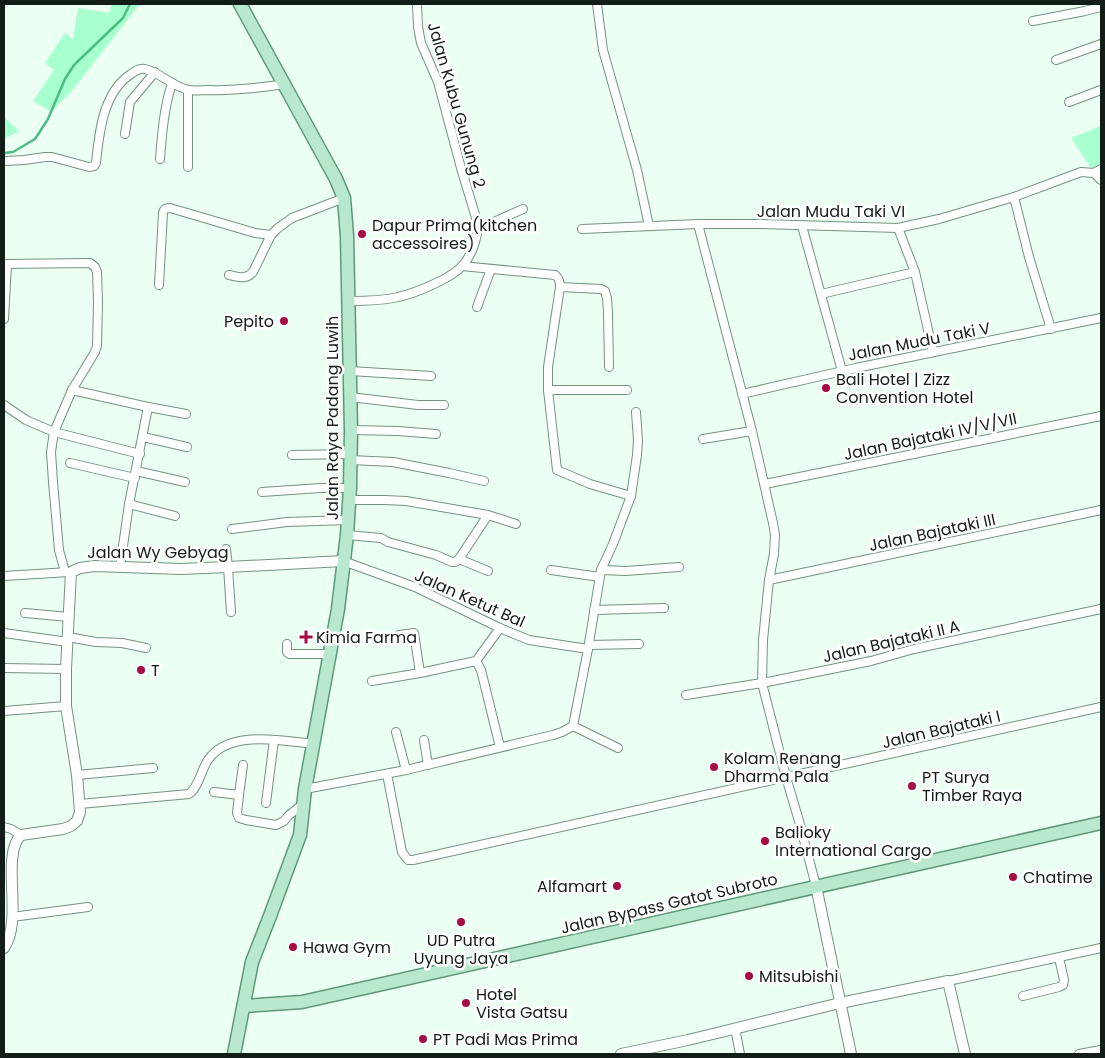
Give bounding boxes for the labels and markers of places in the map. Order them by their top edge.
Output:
place label: Dapur Prima(kitchen accessoires) [372,214,537,255]
marker: Dapur Prima(kitchen accessoires) [356,228,368,240]
place label: Pepito [224,310,274,333]
marker: Pepito [278,315,290,327]
place label: Bali Hotel | Zizz Convention Hotel [836,368,973,409]
marker: Bali Hotel | Zizz Convention Hotel [820,382,832,394]
place label: Kimia Farma [316,626,417,649]
marker: Kimia Farma [300,631,312,643]
place label: T [151,659,160,682]
marker: T [135,664,147,676]
place label: Kolam Renang Dharma Pala [724,747,841,788]
marker: Kolam Renang Dharma Pala [708,761,720,773]
place label: PT Surya Timber Raya [922,766,1022,807]
marker: PT Surya Timber Raya [906,780,918,792]
place label: Balioky International Cargo [775,821,931,862]
marker: Balioky International Cargo [759,835,771,847]
place label: Chatime [1023,866,1093,889]
marker: Chatime [1007,871,1019,883]
place label: Alfamart [537,875,607,898]
marker: Alfamart [611,880,623,892]
marker: UD Putra Uyung Jaya [455,916,467,928]
place label: UD Putra Uyung Jaya [414,929,508,970]
place label: Hawa Gym [303,936,391,959]
marker: Hawa Gym [287,941,299,953]
place label: Mitsubishi [759,965,838,988]
marker: Mitsubishi [743,970,755,982]
place label: Hotel Vista Gatsu [476,983,568,1024]
marker: Hotel Vista Gatsu [460,997,472,1009]
place label: PT Padi Mas Prima [433,1028,578,1051]
marker: PT Padi Mas Prima [417,1033,429,1045]

